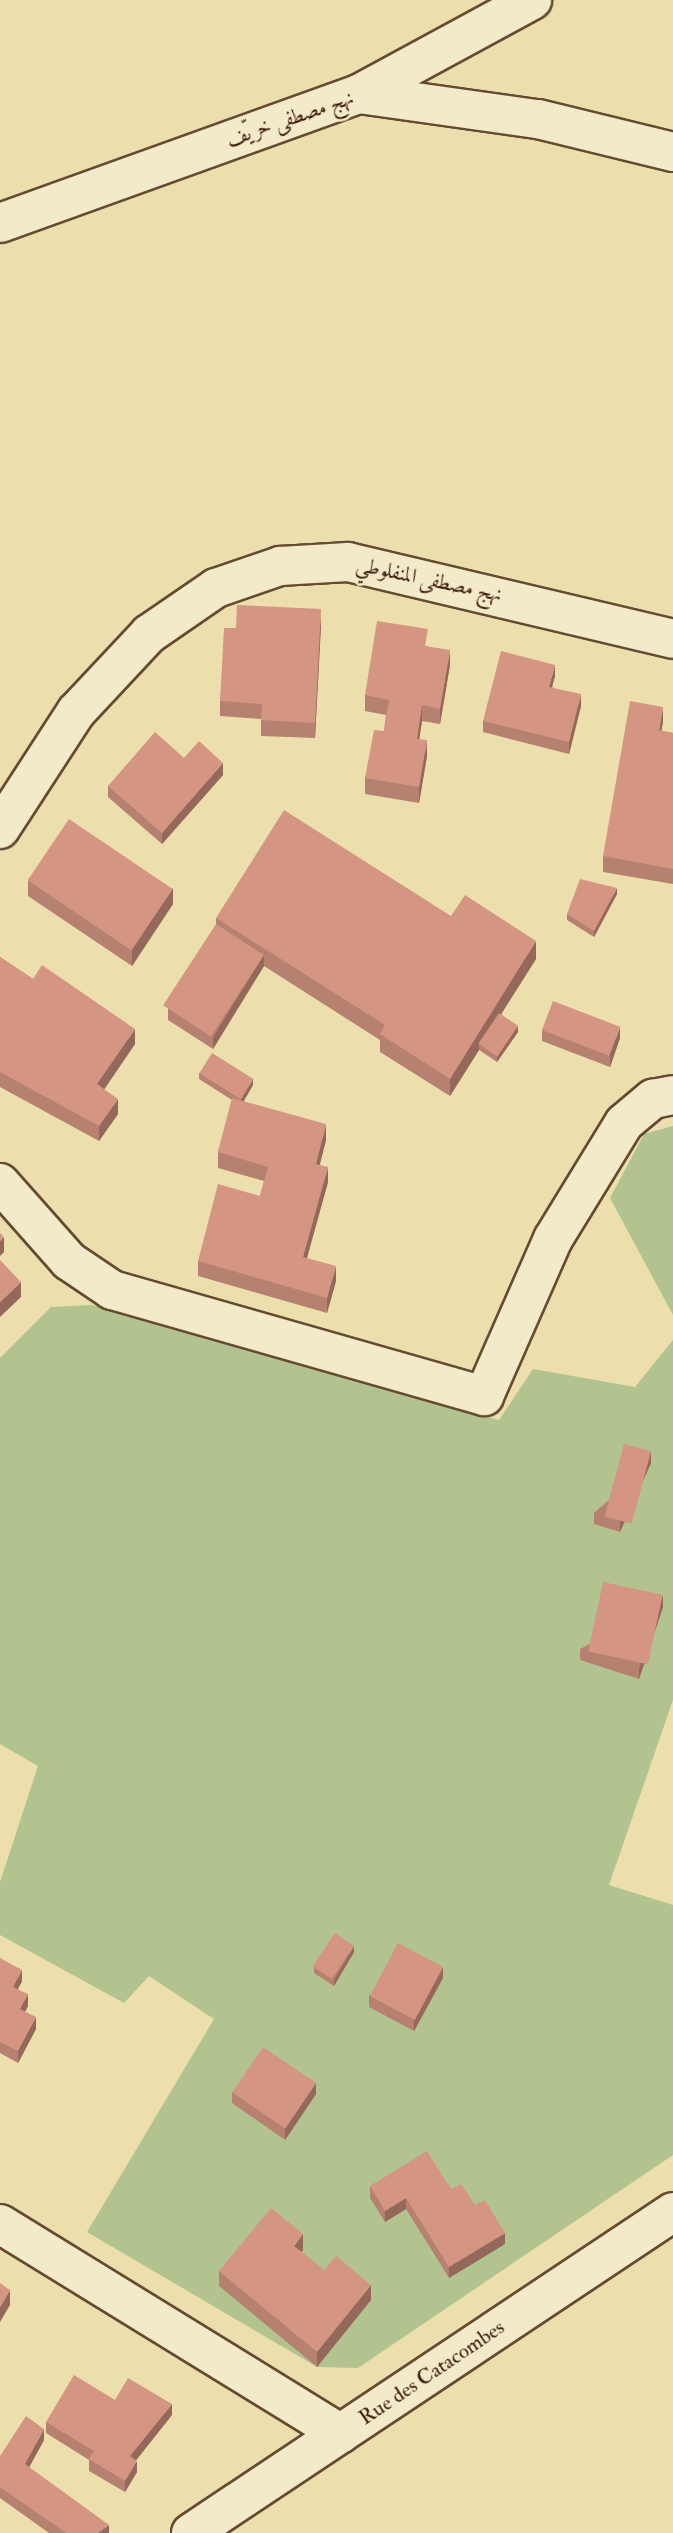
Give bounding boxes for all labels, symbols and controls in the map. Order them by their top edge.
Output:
street label: نهج مصطفى خريّف [223,85,357,153]
street label: نهج مصطفى المنفلوطي [354,552,504,608]
street label: Rue des Catacombes [355,2315,509,2431]

